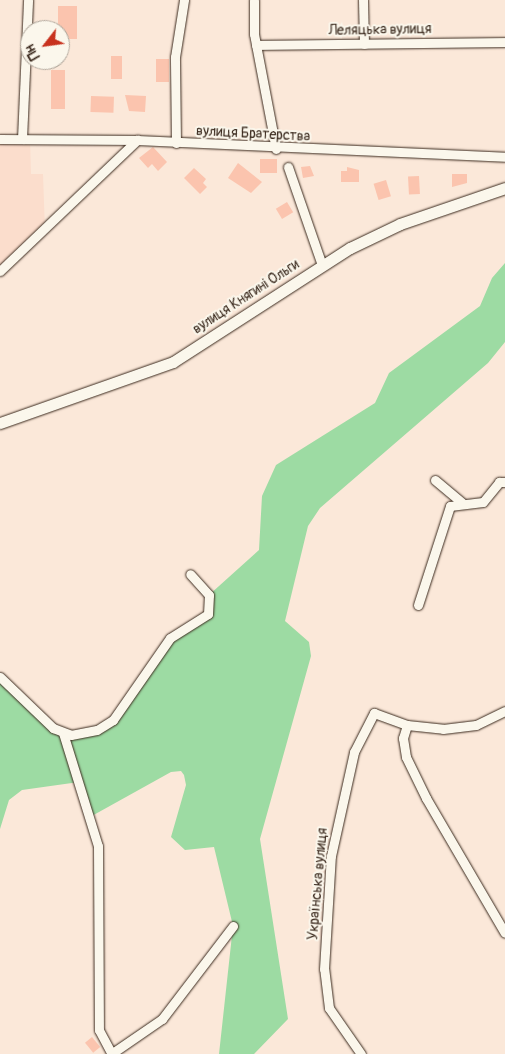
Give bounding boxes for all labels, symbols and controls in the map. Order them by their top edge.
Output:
north arrow [20,20,70,70]
street label: Леляцька вулиця [328,21,432,39]
text: Пн [21,41,44,63]
street label: вулиця Братерства [196,123,310,145]
street label: вулиця Княгині Ольги [190,256,302,338]
street label: Українська вулиця [305,827,331,941]

